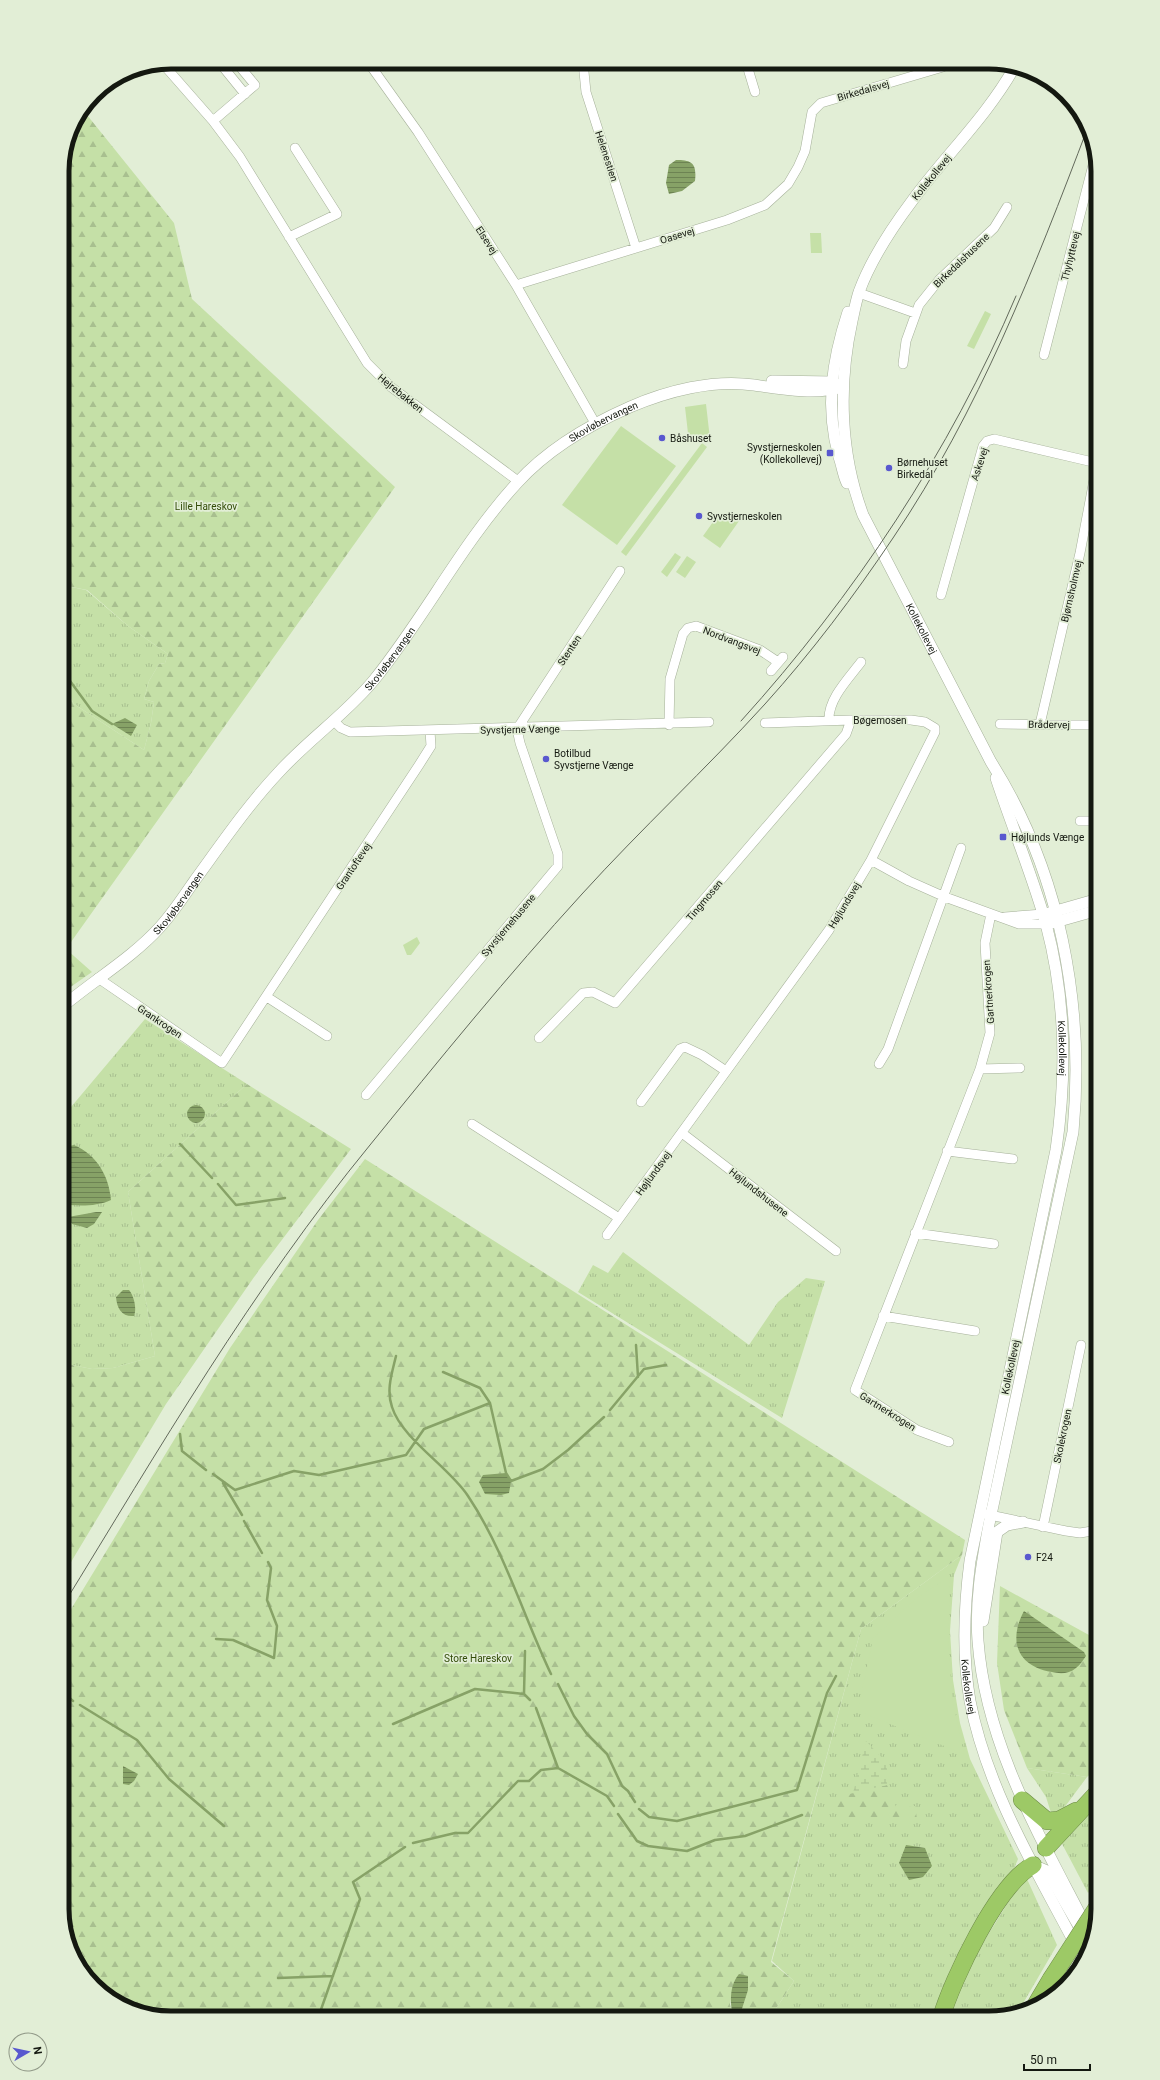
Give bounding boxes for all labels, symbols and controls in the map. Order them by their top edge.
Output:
street label: Birkedalsvej [836,78,890,103]
street label: Helenestien [593,129,620,183]
street label: Kollekollevej [910,152,953,202]
street label: Elsevej [474,224,500,256]
street label: Oasevej [659,225,696,246]
street label: Thyhyttevej [1059,230,1082,282]
street label: Birkedalshusene [931,231,992,290]
street label: Hejrebakken [376,372,426,415]
street label: Skovløbervangen [567,399,639,444]
marker: Båshuset [657,433,667,443]
place label: Båshuset [670,433,712,444]
place label: Syvstjerneskolen (Kollekollevej) [747,442,822,466]
street label: Askevej [969,446,990,482]
marker: Syvstjerneskolen (Kollekollevej) [825,448,835,458]
place label: Børnehuset Birkedal [897,457,948,480]
marker: Børnehuset Birkedal [884,463,894,473]
park label: Lille Hareskov [175,501,237,512]
marker: Syvstjerneskolen [694,511,704,521]
place label: Syvstjerneskolen [707,511,782,522]
street label: Bjørnsholmvej [1059,559,1084,623]
street label: Kollekollevej [904,602,939,656]
street label: Nordvangsvej [701,624,762,656]
street label: Skovløbervangen [363,625,417,693]
street label: Stenten [556,633,583,668]
street label: Bøgemosen [853,715,907,726]
street label: Brådervej [1028,719,1070,730]
street label: Syvstjerne Vænge [480,723,560,736]
place label: Botilbud Syvstjerne Vænge [554,748,634,771]
marker: Botilbud Syvstjerne Vænge [541,754,551,764]
marker: Højlunds Vænge [998,832,1008,842]
place label: Højlunds Vænge [1011,832,1084,843]
street label: Grantoftevej [334,841,373,892]
street label: Skovløbervangen [151,869,206,937]
street label: Tingmosen [684,878,725,923]
street label: Højlundsvej [826,880,863,930]
street label: Syvstjernehusene [479,892,538,959]
street label: Gartnerkrogen [981,960,996,1024]
street label: Grankrogen [135,1002,184,1040]
street label: Kollekollevej [1056,1020,1068,1076]
street label: Højlundsvej [634,1149,673,1198]
street label: Højlundshusene [727,1166,790,1219]
street label: Kollekollevej [999,1339,1022,1395]
street label: Gartnerkrogen [858,1390,918,1433]
street label: Skolekrogen [1051,1408,1074,1464]
marker: F24 [1023,1552,1033,1562]
place label: F24 [1036,1552,1053,1563]
park label: Store Hareskov [444,1653,512,1664]
street label: Kollekollevej [959,1659,978,1715]
north arrow [8,2032,48,2072]
text: N [30,2046,44,2056]
scale bar [1024,2046,1090,2072]
text: 50 m [1030,2053,1057,2067]

